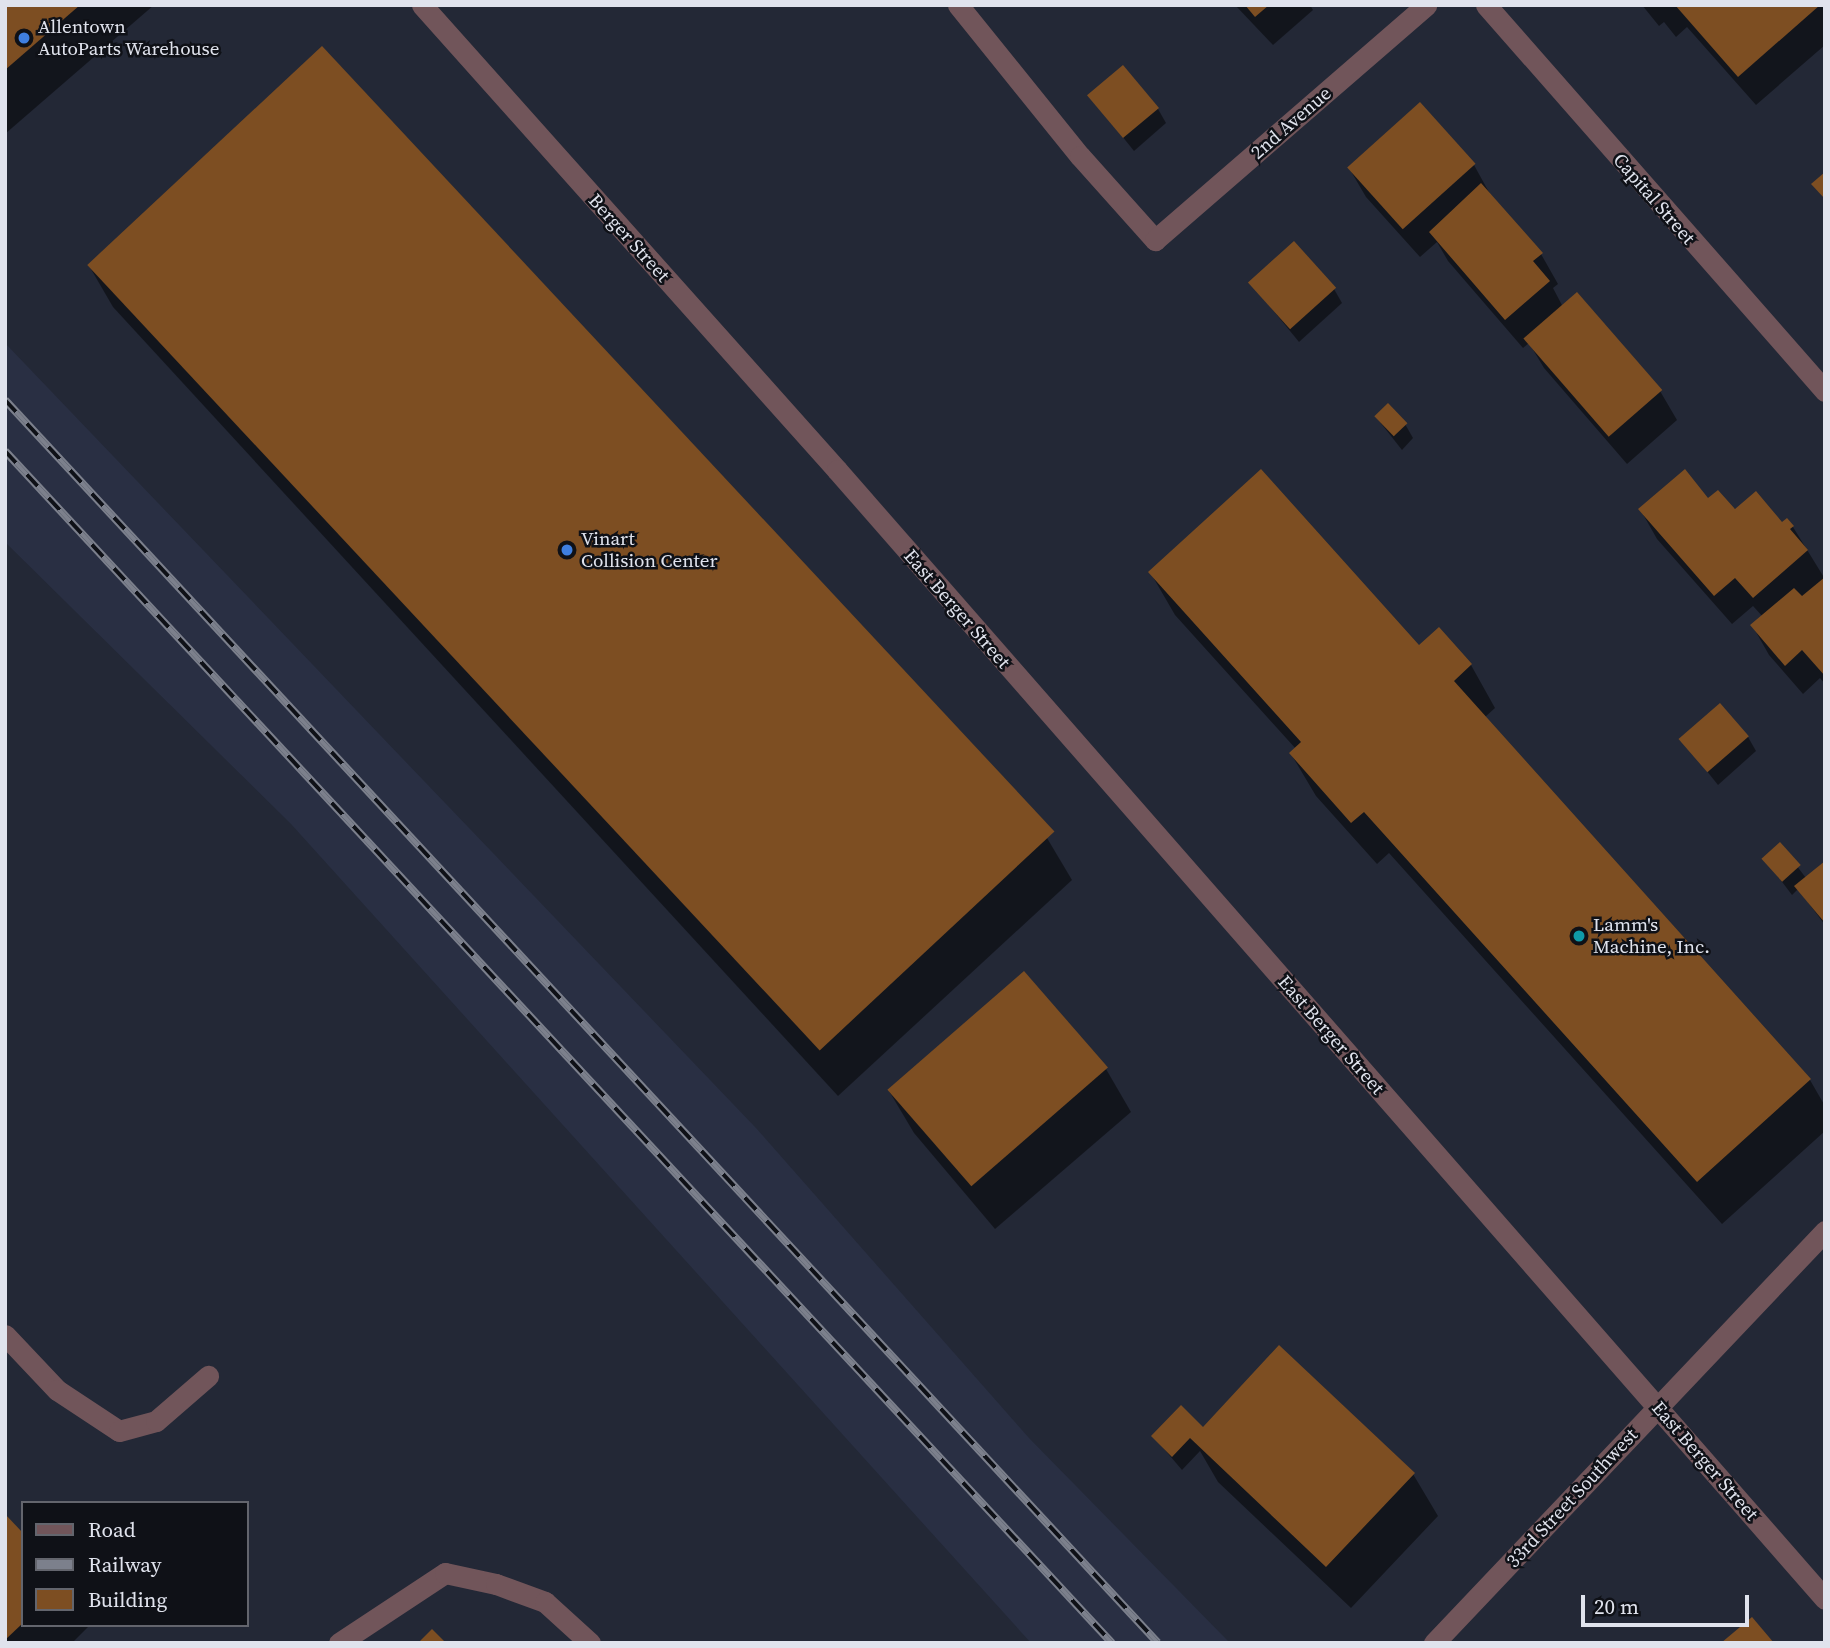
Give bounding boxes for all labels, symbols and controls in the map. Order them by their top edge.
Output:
place label: Allentown AutoParts Warehouse [38,16,220,60]
marker: Allentown AutoParts Warehouse [16,30,32,46]
street label: 2nd Avenue [1246,82,1336,164]
street label: Capital Street [1608,149,1700,249]
street label: Berger Street [584,189,674,287]
place label: Vinart Collision Center [581,528,717,572]
marker: Vinart Collision Center [559,542,575,558]
street label: East Berger Street [899,545,1015,673]
place label: Lamm's Machine, Inc. [1593,914,1710,958]
marker: Lamm's Machine, Inc. [1571,928,1587,944]
street label: East Berger Street [1273,971,1389,1099]
street label: East Berger Street [1647,1397,1763,1525]
street label: 33rd Street Southwest [1502,1424,1642,1572]
legend [21,1501,248,1627]
text: Road [88,1515,136,1544]
text: Railway [88,1550,162,1579]
scale bar [1585,1582,1753,1626]
text: Building [88,1585,167,1614]
text: 20 m [1594,1592,1639,1621]

